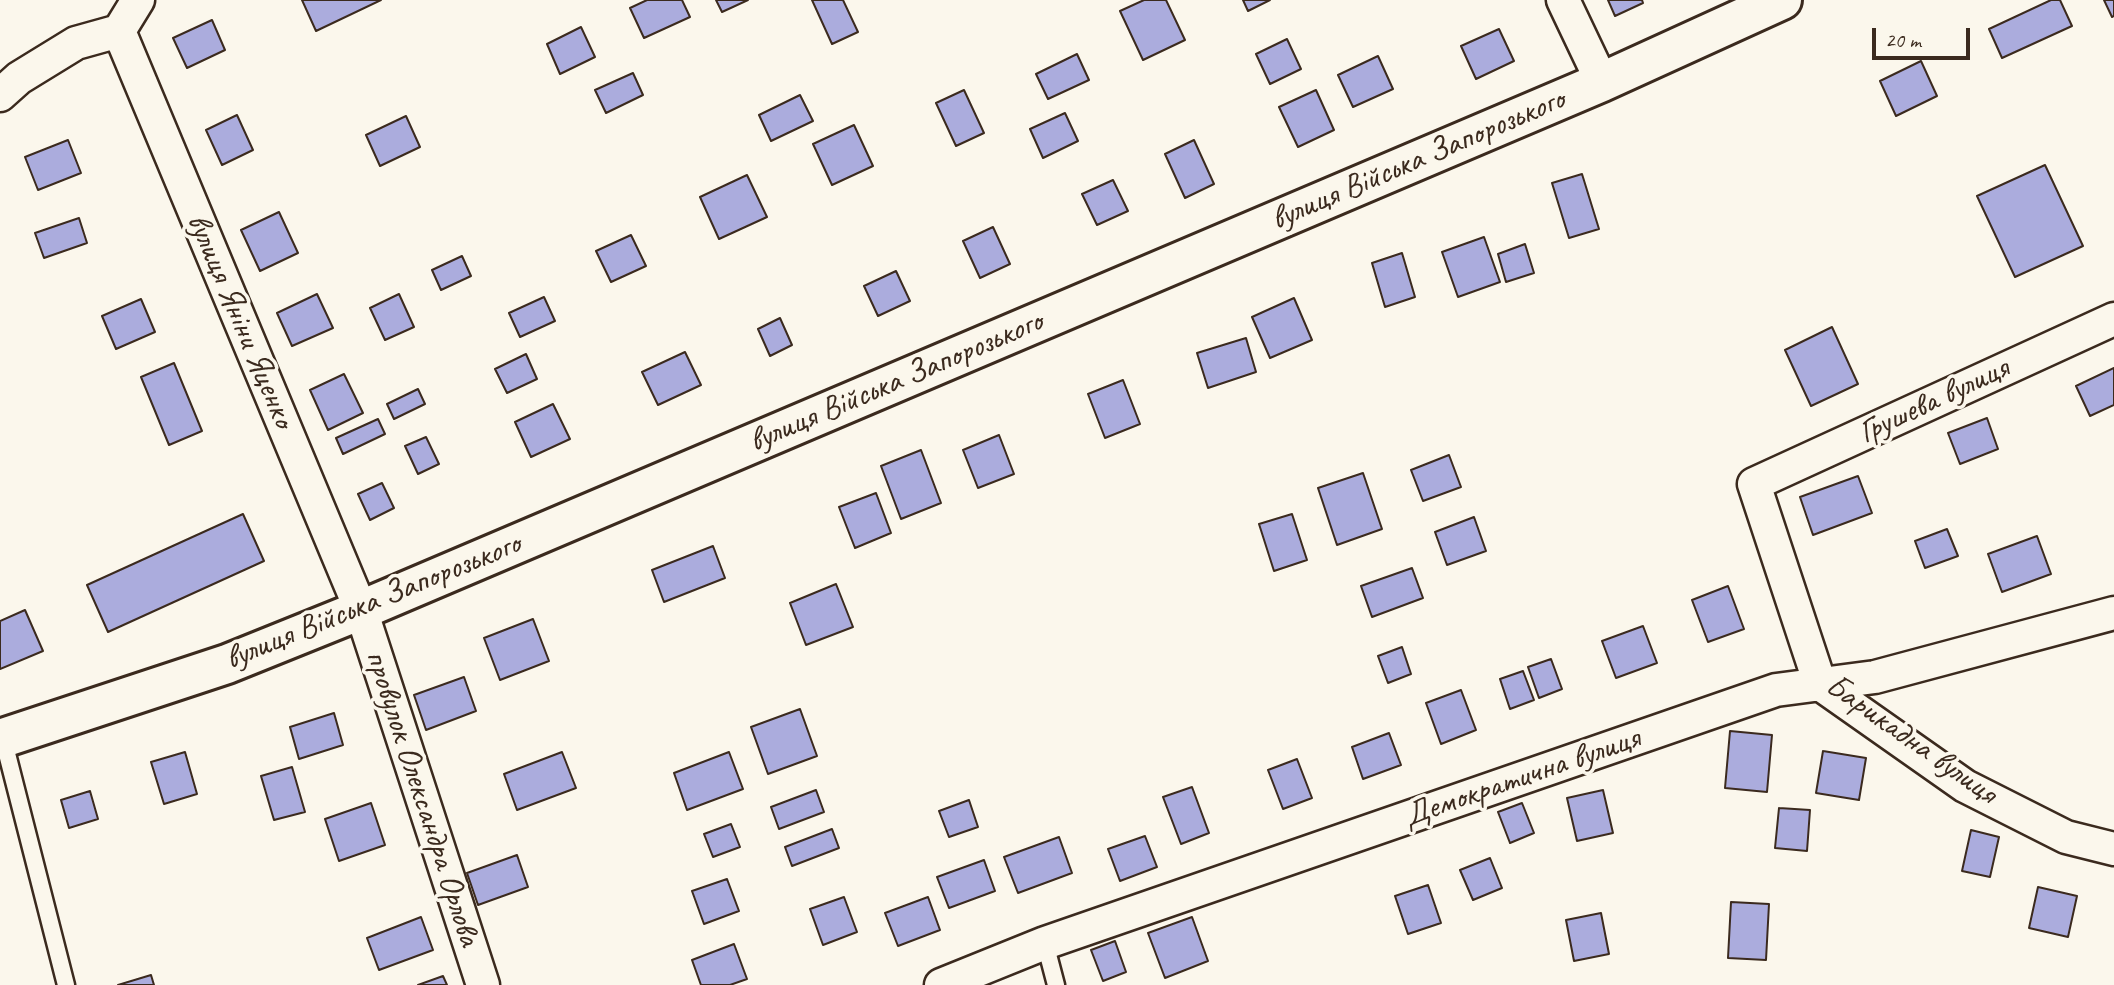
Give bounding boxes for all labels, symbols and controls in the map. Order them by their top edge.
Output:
scale bar [1876,14,1974,58]
text: 20 m [1885,27,1921,53]
street label: вулиця Війська Запорозького [1265,80,1571,240]
street label: вулиця Яніни Яценко [177,208,303,434]
street label: вулиця Війська Запорозького [743,302,1049,462]
street label: Грушева вулиця [1853,349,2015,453]
street label: вулиця Війська Запорозького [219,525,527,679]
street label: провулок Олександра Орлова [355,645,489,951]
street label: Барикадна вулиця [1818,666,2004,814]
street label: Демократична вулиця [1399,719,1645,837]

